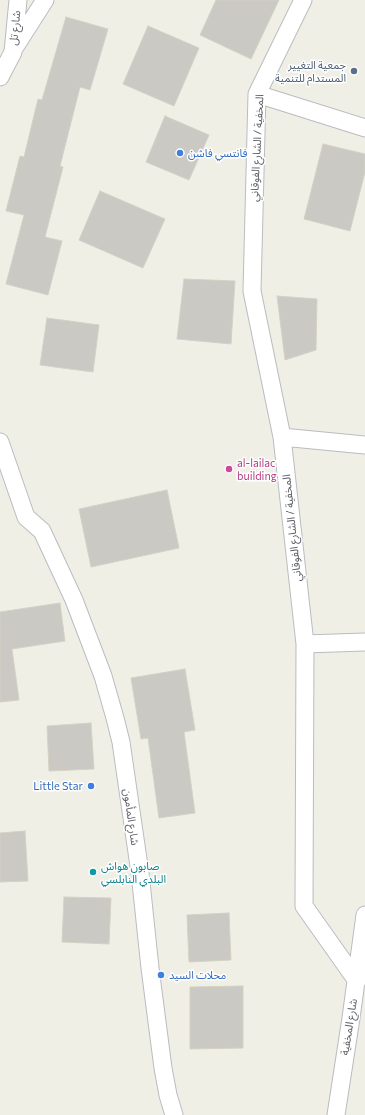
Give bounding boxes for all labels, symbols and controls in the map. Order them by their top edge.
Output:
street label: شارع تل [7,10,23,46]
place label: جمعية التغيير المستدام للتنمية [275,58,346,84]
marker: جمعية التغيير المستدام للتنمية [349,66,359,76]
street label: المخفية / الشارع الفوقاني [248,94,266,202]
place label: فانتسي فاشن [188,146,248,160]
marker: فانتسي فاشن [175,148,185,158]
place label: al-lailac building [237,456,277,482]
marker: al-lailac building [224,464,234,474]
street label: المخفية / الشارع الفوقاني [280,474,304,582]
place label: Little Star [33,779,83,793]
marker: Little Star [86,781,96,791]
street label: شارع المأمون [120,788,142,846]
place label: صابون هواش البلدي النابلسي [101,859,166,885]
marker: صابون هواش البلدي النابلسي [88,867,98,877]
place label: محلات السيد [169,968,226,982]
marker: محلات السيد [156,970,166,980]
street label: شارع المخفية [338,998,360,1056]

